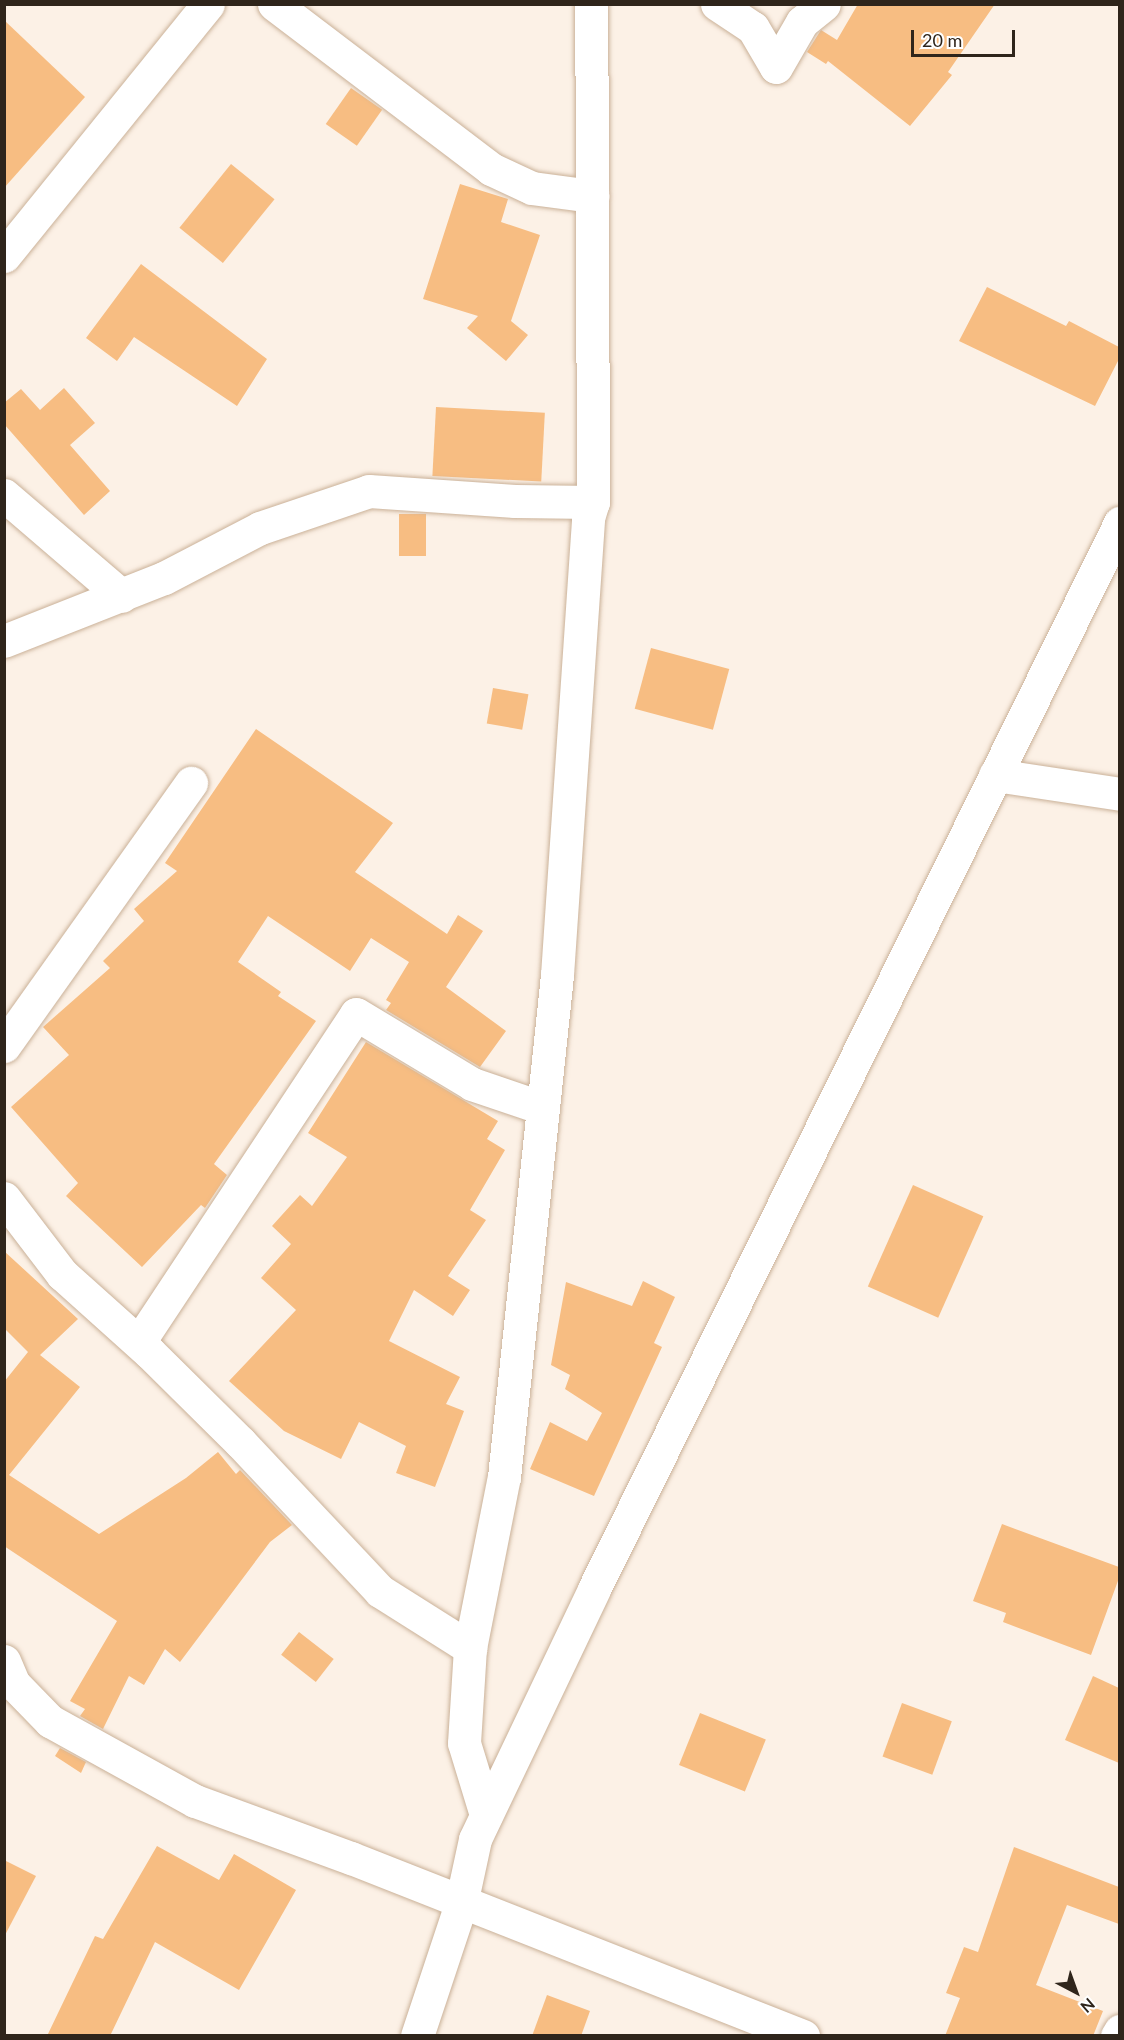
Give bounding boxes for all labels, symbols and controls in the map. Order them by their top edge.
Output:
scale bar [914,18,1018,56]
text: 20 m [922,29,962,51]
north arrow [1046,1962,1106,2022]
text: N [1077,1995,1099,2017]

